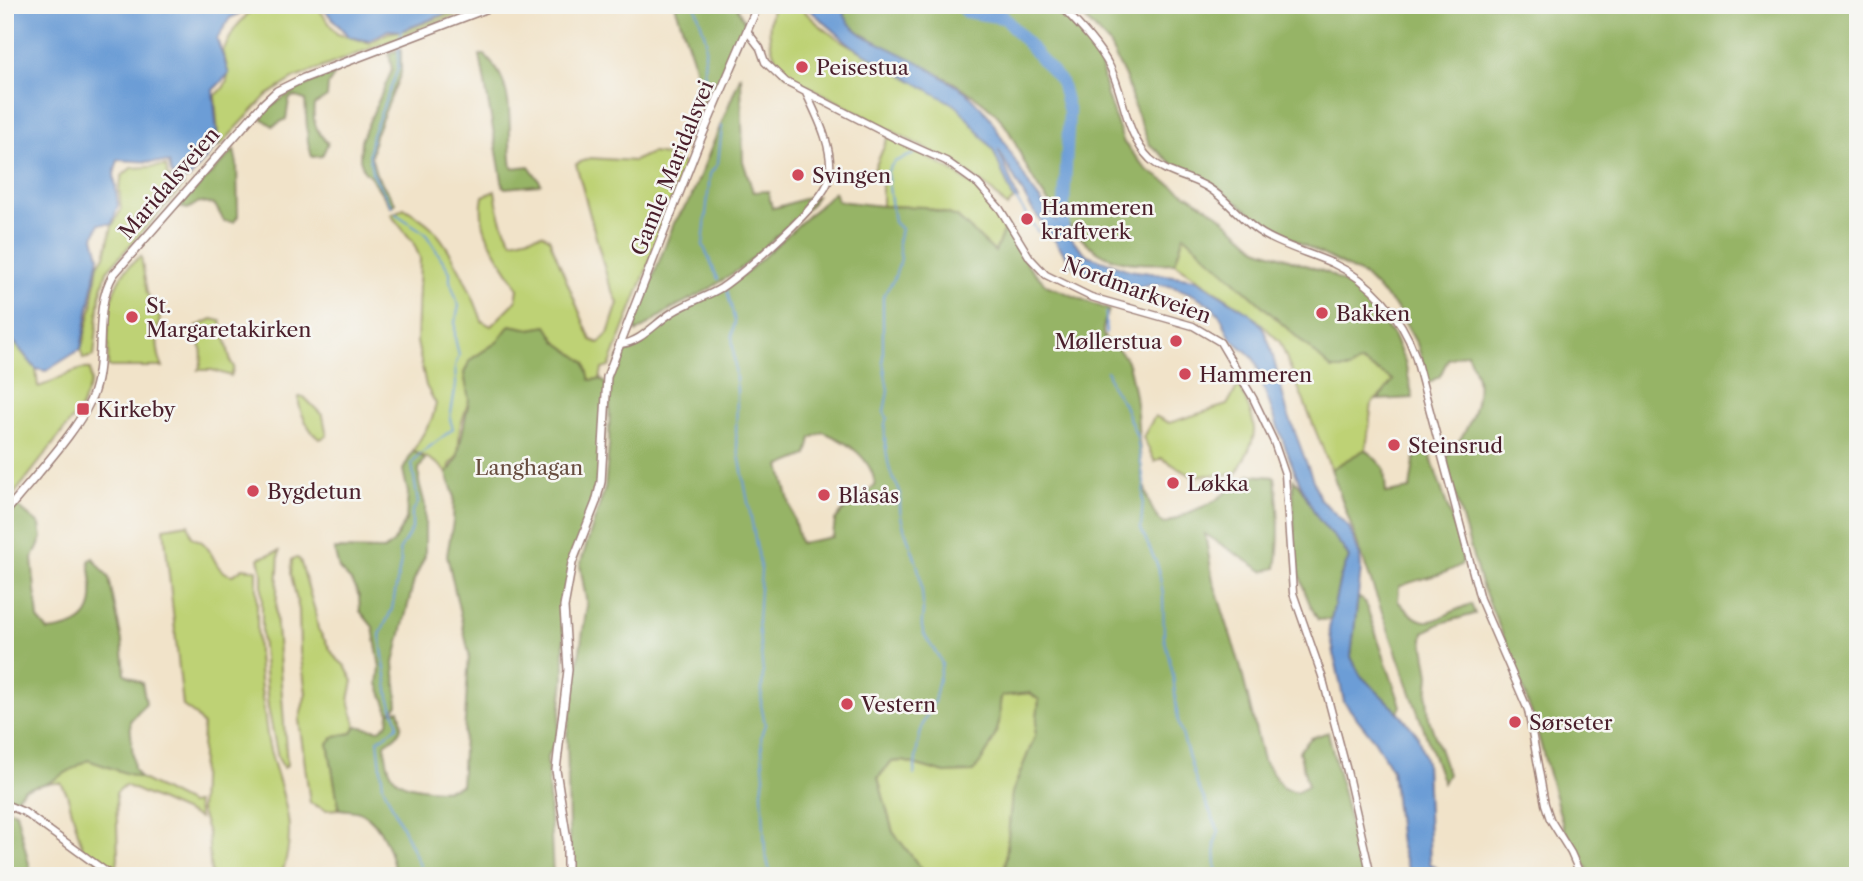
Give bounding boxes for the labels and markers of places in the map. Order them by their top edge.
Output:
place label: Peisestua [816,55,910,80]
marker: Peisestua [794,59,810,75]
place label: Svingen [812,163,891,188]
marker: Svingen [790,167,806,183]
place label: Hammeren kraftverk [1041,195,1154,244]
marker: Hammeren kraftverk [1019,211,1035,227]
place label: St. Margaretakirken [146,293,311,342]
place label: Bakken [1336,301,1410,326]
marker: Bakken [1314,305,1330,321]
marker: St. Margaretakirken [124,309,140,325]
place label: Møllerstua [1055,329,1163,354]
marker: Møllerstua [1168,333,1184,349]
place label: Hammeren [1199,362,1312,387]
marker: Hammeren [1177,366,1193,382]
place label: Kirkeby [97,397,176,422]
marker: Kirkeby [75,401,91,417]
place label: Steinsrud [1408,433,1503,458]
marker: Steinsrud [1386,437,1402,453]
place label: Løkka [1187,471,1250,496]
marker: Løkka [1165,475,1181,491]
place label: Bygdetun [267,479,362,504]
marker: Bygdetun [245,483,261,499]
place label: Blåsås [838,483,899,508]
marker: Blåsås [816,487,832,503]
place label: Vestern [860,692,936,717]
marker: Vestern [839,696,855,712]
place label: Sørseter [1529,710,1613,735]
marker: Sørseter [1507,714,1523,730]

